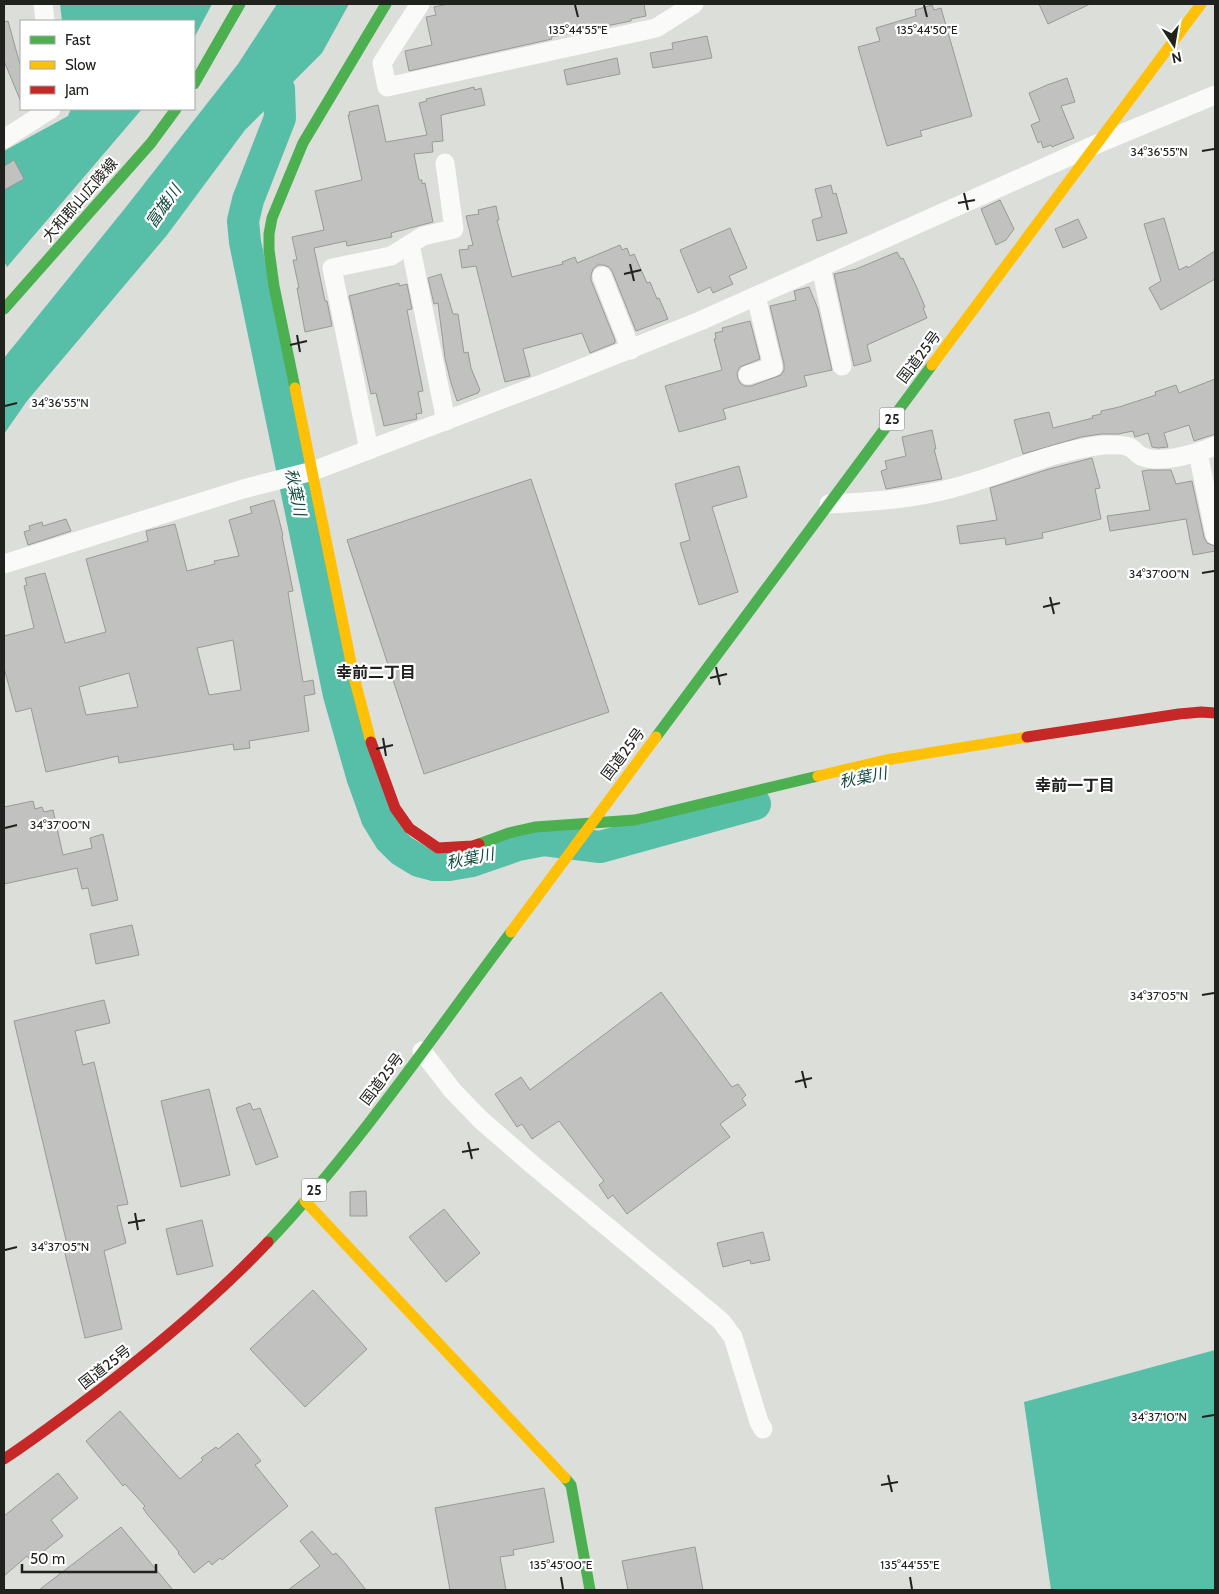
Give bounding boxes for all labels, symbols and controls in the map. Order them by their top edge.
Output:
legend [20,20,195,110]
north arrow [1149,20,1199,70]
text: 135°44'55"E [548,22,608,37]
text: 135°44'50"E [896,22,958,37]
text: Fast [65,31,90,49]
text: N [1170,48,1183,68]
text: Slow [65,56,96,74]
text: Jam [64,81,89,99]
text: 34°36'55"N [1130,144,1188,159]
street label: 大和郡山広陵線 [39,154,121,246]
water label: 富雄川 [142,180,186,231]
street label: 国道25号 [893,327,945,387]
text: 34°36'55"N [31,395,89,410]
road number: 25 [880,408,904,430]
water label: 秋葉川 [281,467,310,520]
text: 34°37'00"N [1129,566,1189,581]
district label: 幸前二丁目 [336,663,416,682]
street label: 国道25号 [597,724,649,784]
water label: 秋葉川 [838,763,890,791]
district label: 幸前一丁目 [1035,776,1115,795]
text: 34°37'00"N [30,817,90,832]
water label: 秋葉川 [445,844,497,872]
text: 34°37'05"N [1130,988,1188,1003]
street label: 国道25号 [356,1049,408,1109]
road number: 25 [302,1178,326,1202]
text: 34°37'05"N [31,1239,89,1254]
street label: 国道25号 [75,1341,135,1393]
text: 34°37'10"N [1131,1409,1187,1424]
scale bar [22,1542,156,1574]
text: 50 m [30,1550,65,1568]
text: 135°45'00"E [530,1557,593,1572]
text: 135°44'55"E [880,1557,940,1572]

